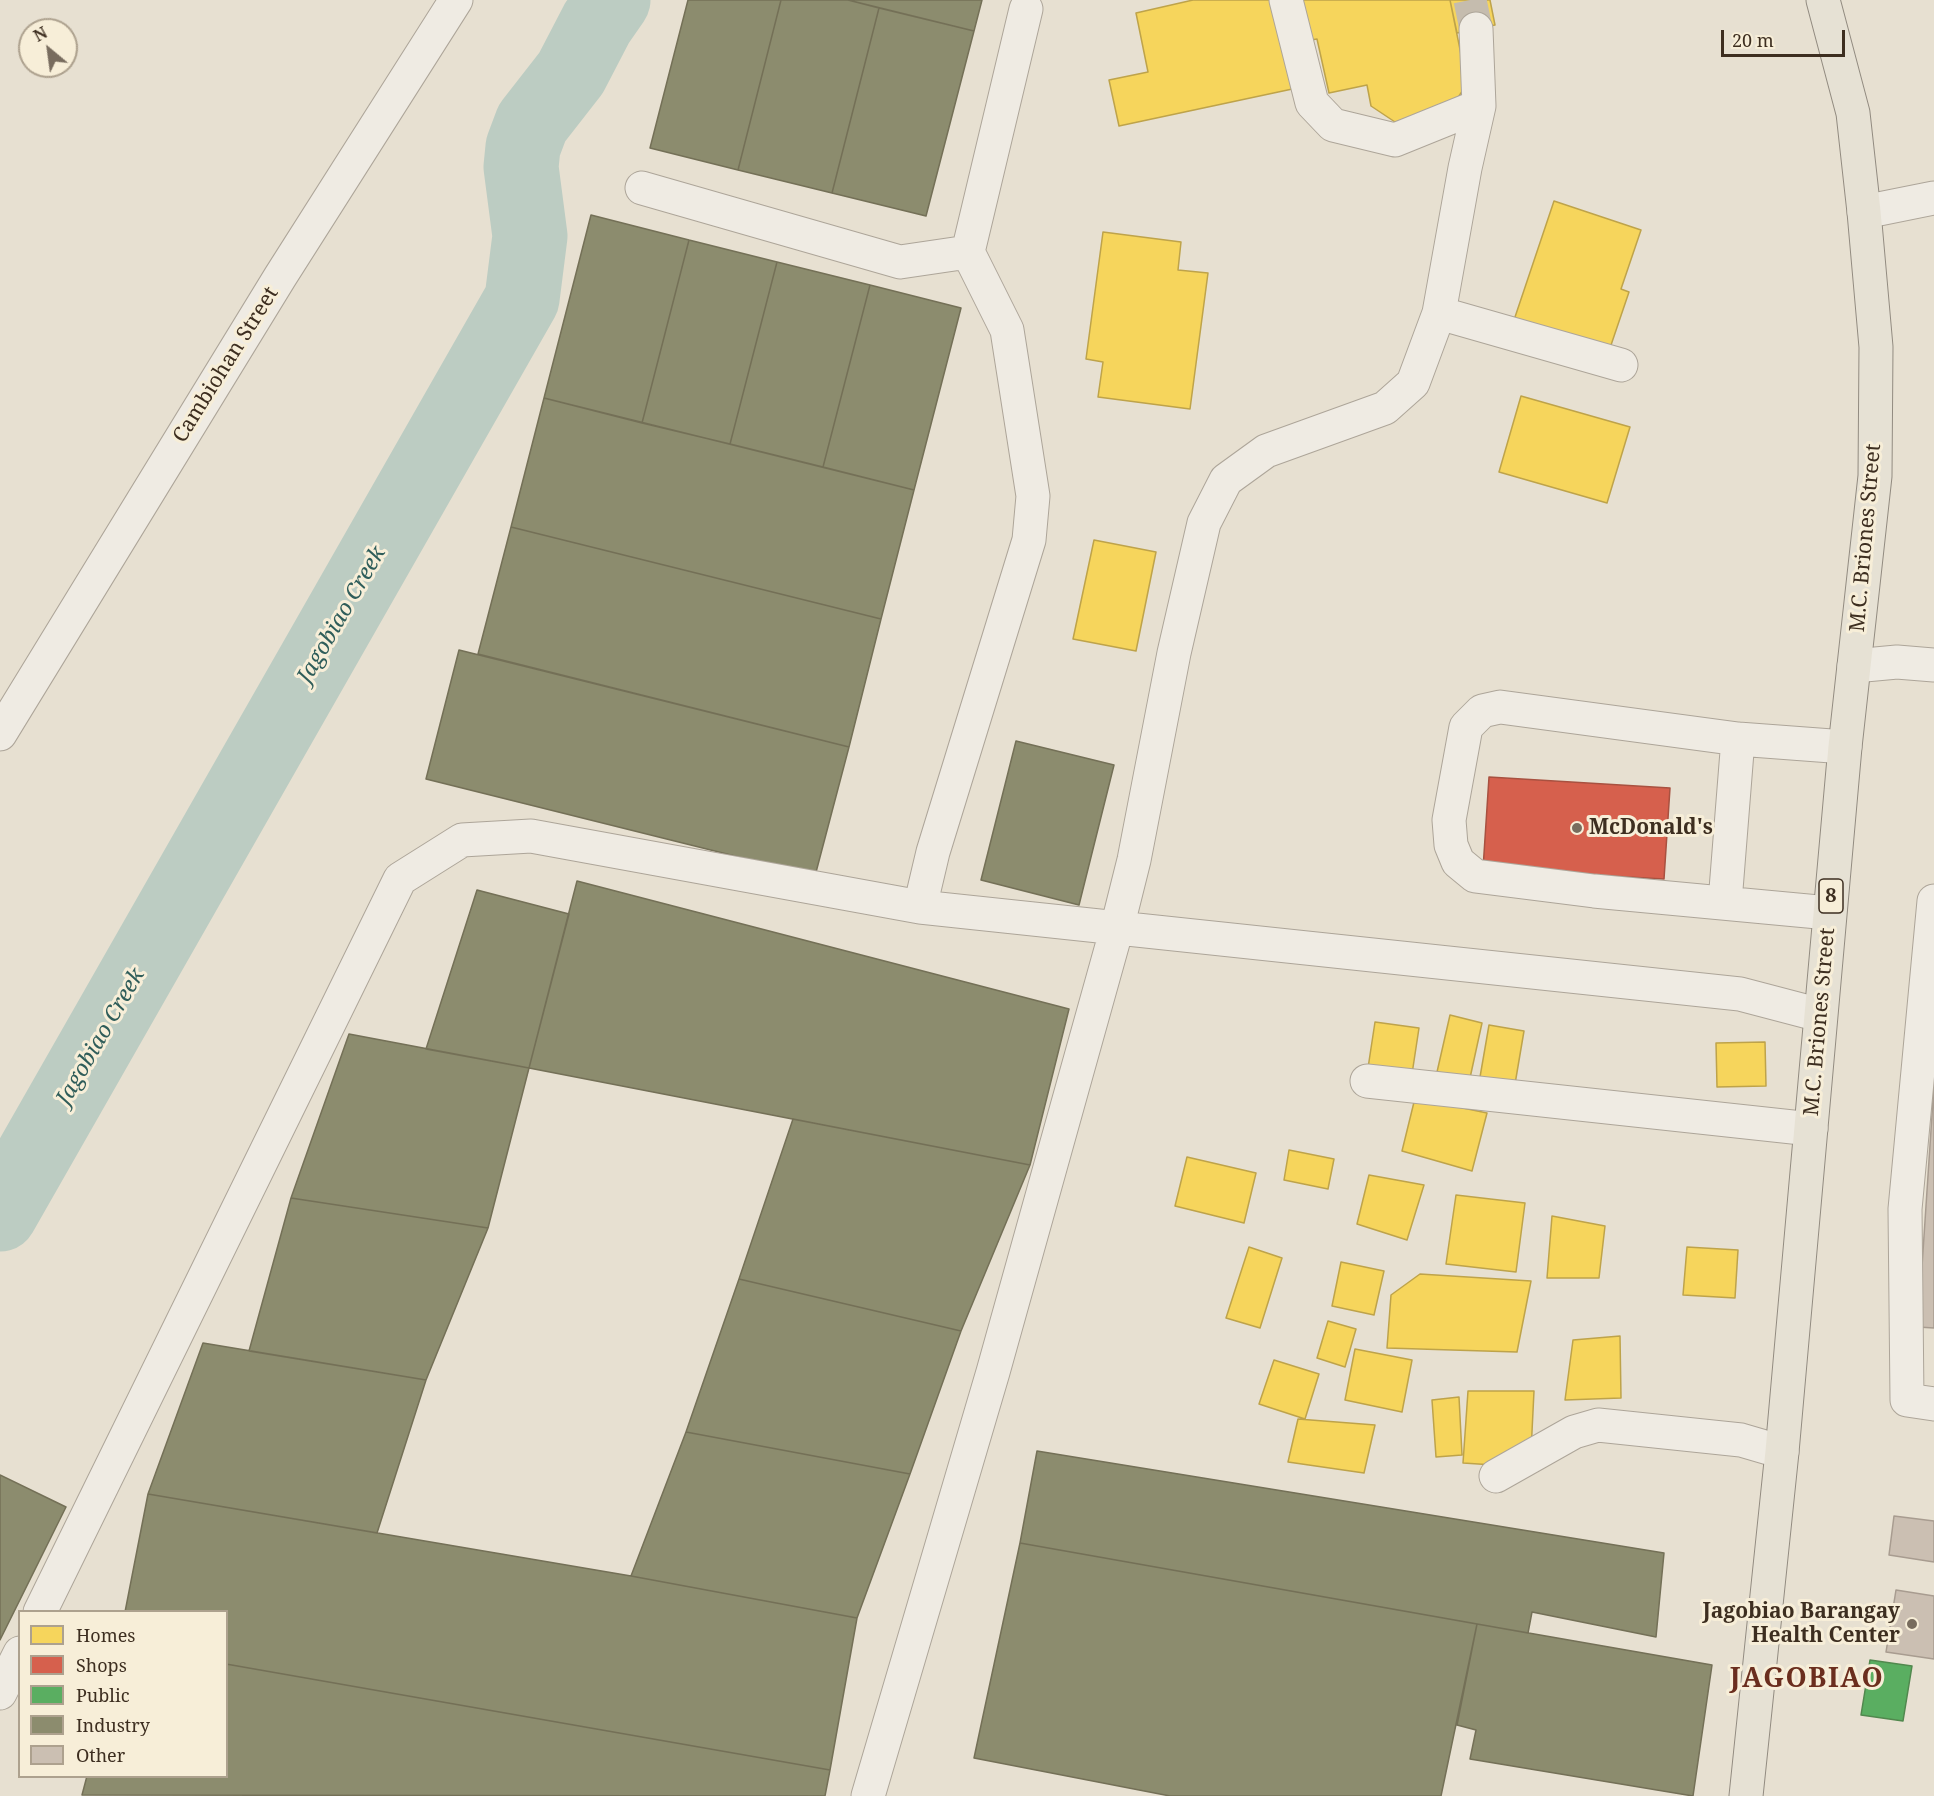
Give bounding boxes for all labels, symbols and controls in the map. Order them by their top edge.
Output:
north arrow [18,18,78,78]
scale bar [1724,18,1848,56]
text: N [29,21,51,47]
text: 20 m [1732,28,1774,52]
street label: Cambiohan Street [168,282,284,448]
street label: M.C. Briones Street [1845,443,1887,633]
water label: Jagobiao Creek [292,542,392,688]
place label: McDonald's [1589,815,1713,841]
marker: McDonald's [1570,821,1584,835]
road number: 8 [1819,879,1843,913]
street label: M.C. Briones Street [1799,927,1841,1117]
water label: Jagobiao Creek [51,964,151,1110]
place label: Jagobiao Barangay Health Center [1702,1599,1900,1649]
legend [18,1610,228,1778]
marker: Jagobiao Barangay Health Center [1905,1617,1919,1631]
text: Homes [76,1623,135,1647]
text: Shops [76,1653,127,1677]
district label: JAGOBIAO [1730,1663,1884,1695]
text: Public [76,1683,130,1707]
text: Industry [76,1713,150,1737]
text: Other [76,1743,125,1767]

